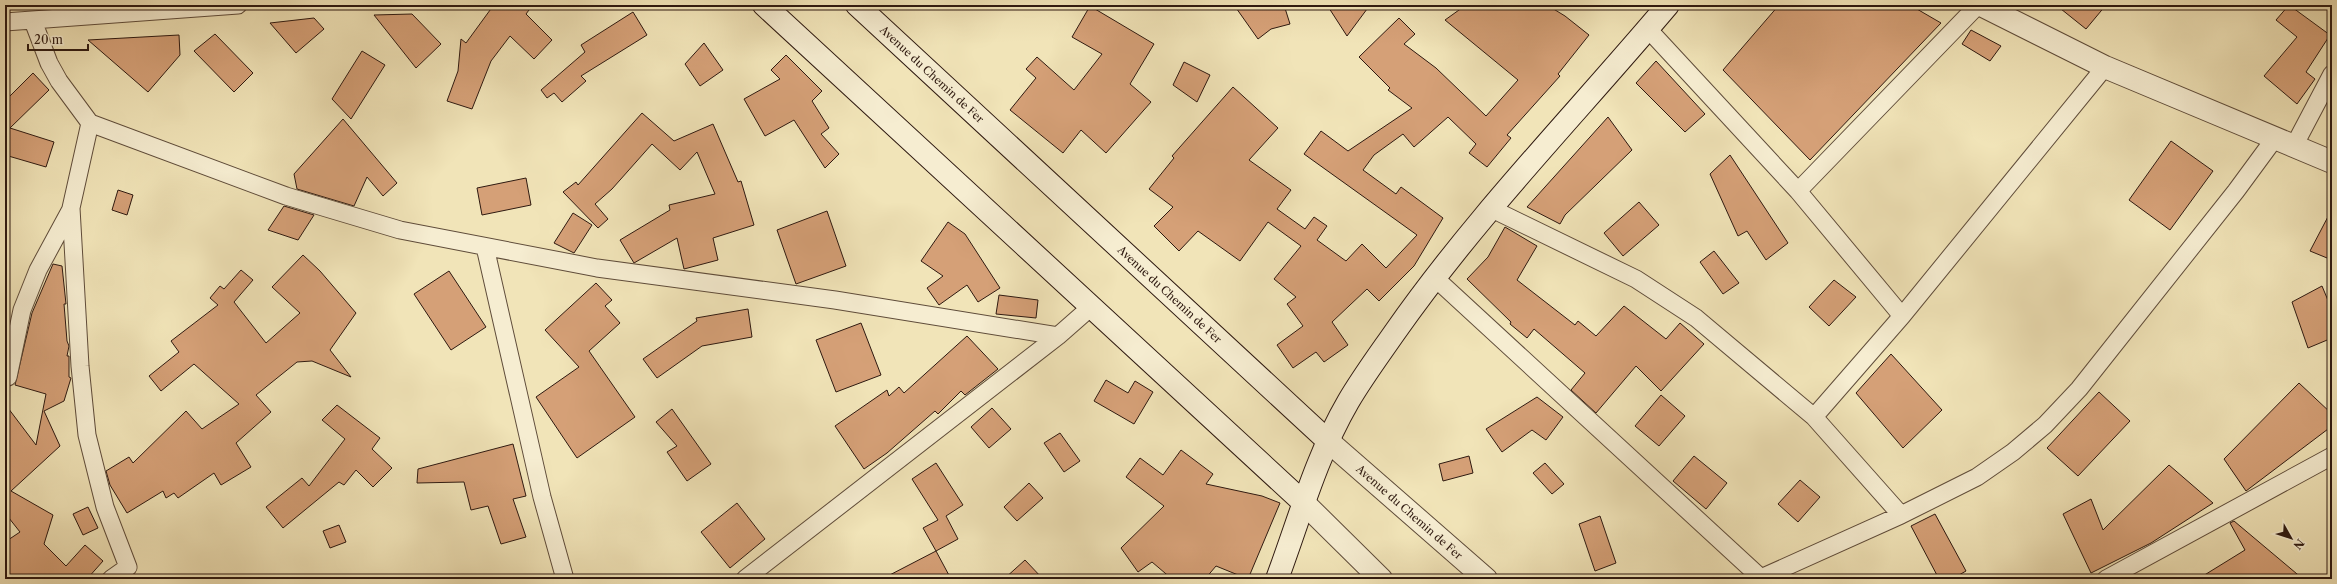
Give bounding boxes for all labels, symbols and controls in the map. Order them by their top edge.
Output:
street label: Avenue du Chemin de Fer [876,22,987,126]
scale bar [28,26,88,52]
text: 20 m [34,32,63,47]
street label: Avenue du Chemin de Fer [1114,242,1225,346]
street label: Avenue du Chemin de Fer [1352,461,1466,563]
north arrow [2271,518,2311,558]
text: N [2290,536,2307,553]

